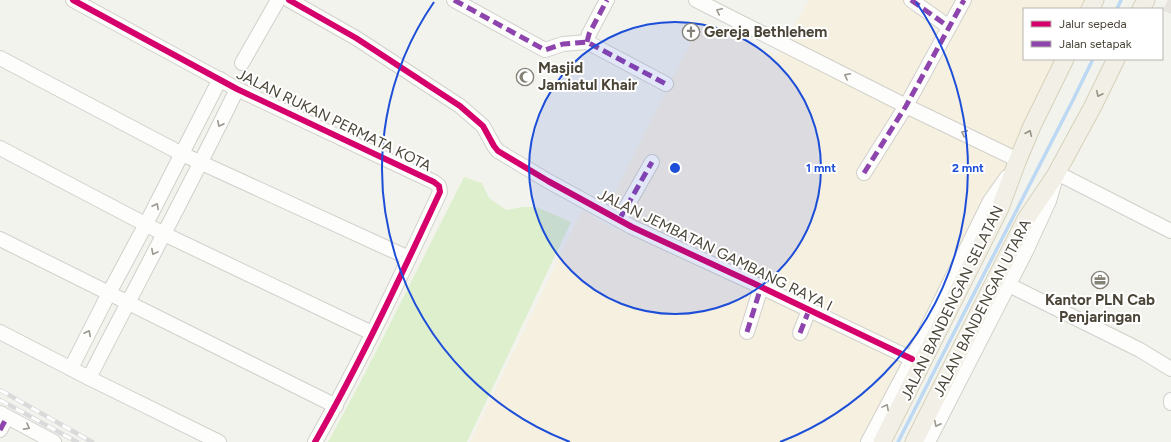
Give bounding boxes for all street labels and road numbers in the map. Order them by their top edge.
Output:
street label: JALAN RUKAN PERMATA KOTA [234,65,434,175]
street label: JALAN JEMBATAN GAMBANG RAYA I [595,185,835,315]
street label: JALAN BANDENGAN SELATAN [897,203,1007,403]
street label: JALAN BANDENGAN UTARA [929,216,1035,400]

